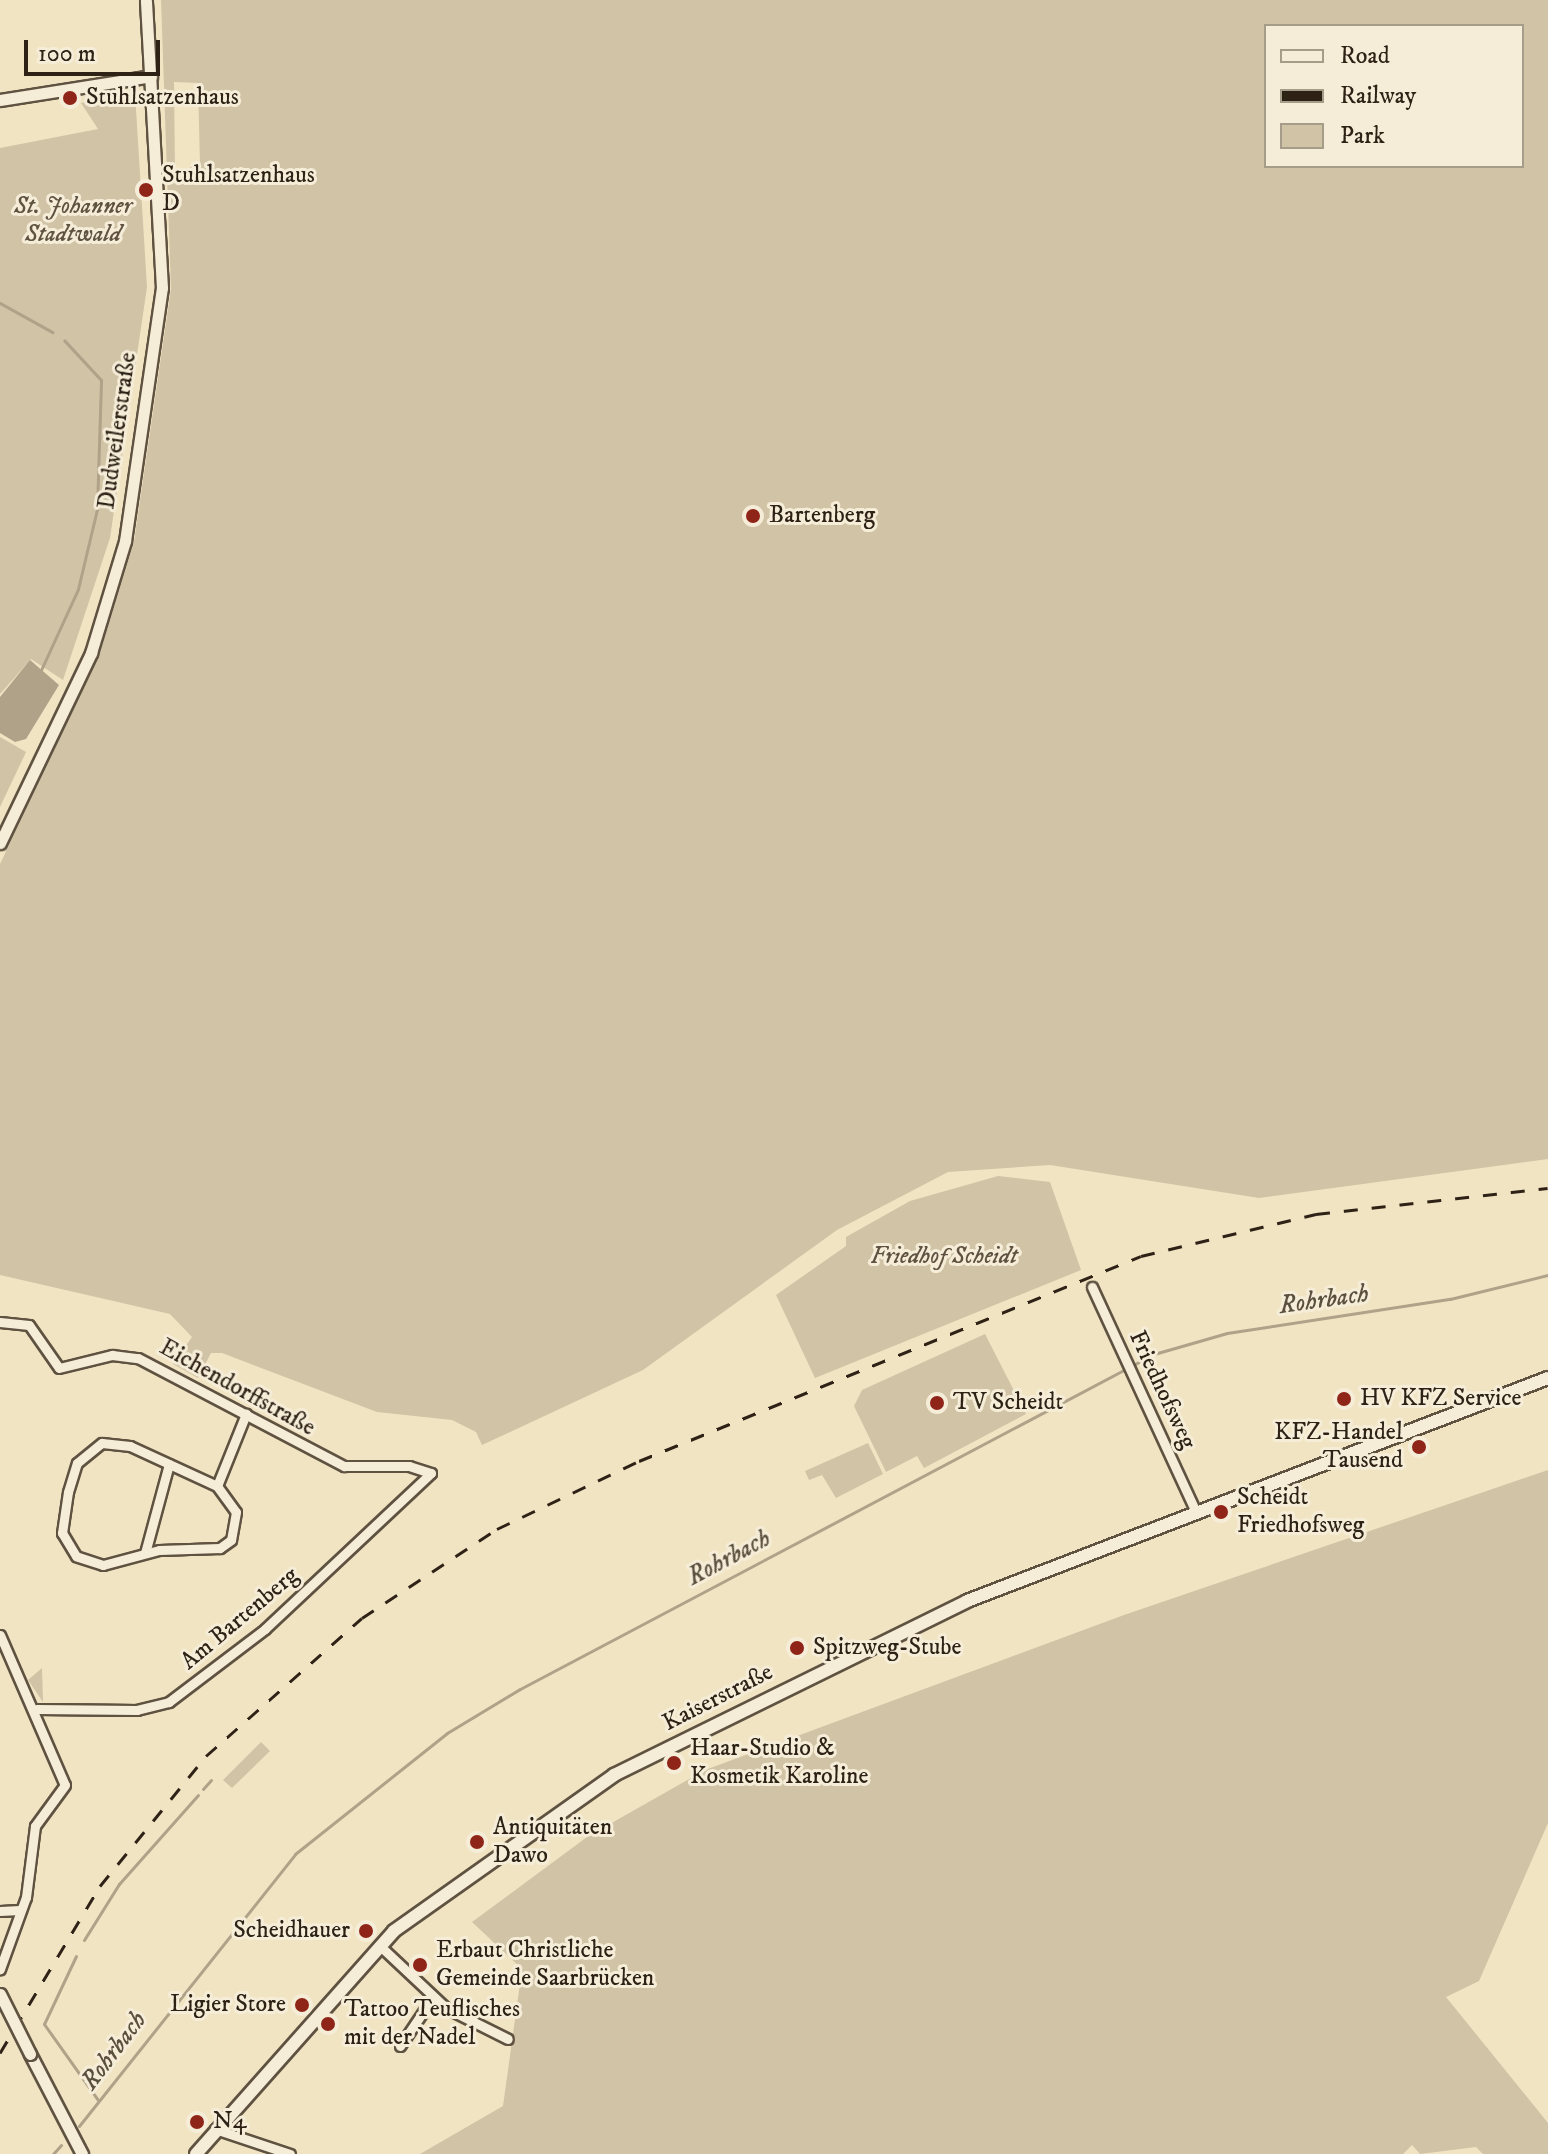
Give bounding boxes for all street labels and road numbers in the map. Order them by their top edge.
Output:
street label: Dudweilerstraße [93,351,143,511]
street label: Friedhofsweg [1122,1326,1202,1454]
street label: Eichendorffstraße [154,1333,320,1443]
street label: Am Bartenberg [175,1561,305,1677]
street label: Kaiserstraße [658,1658,778,1738]

